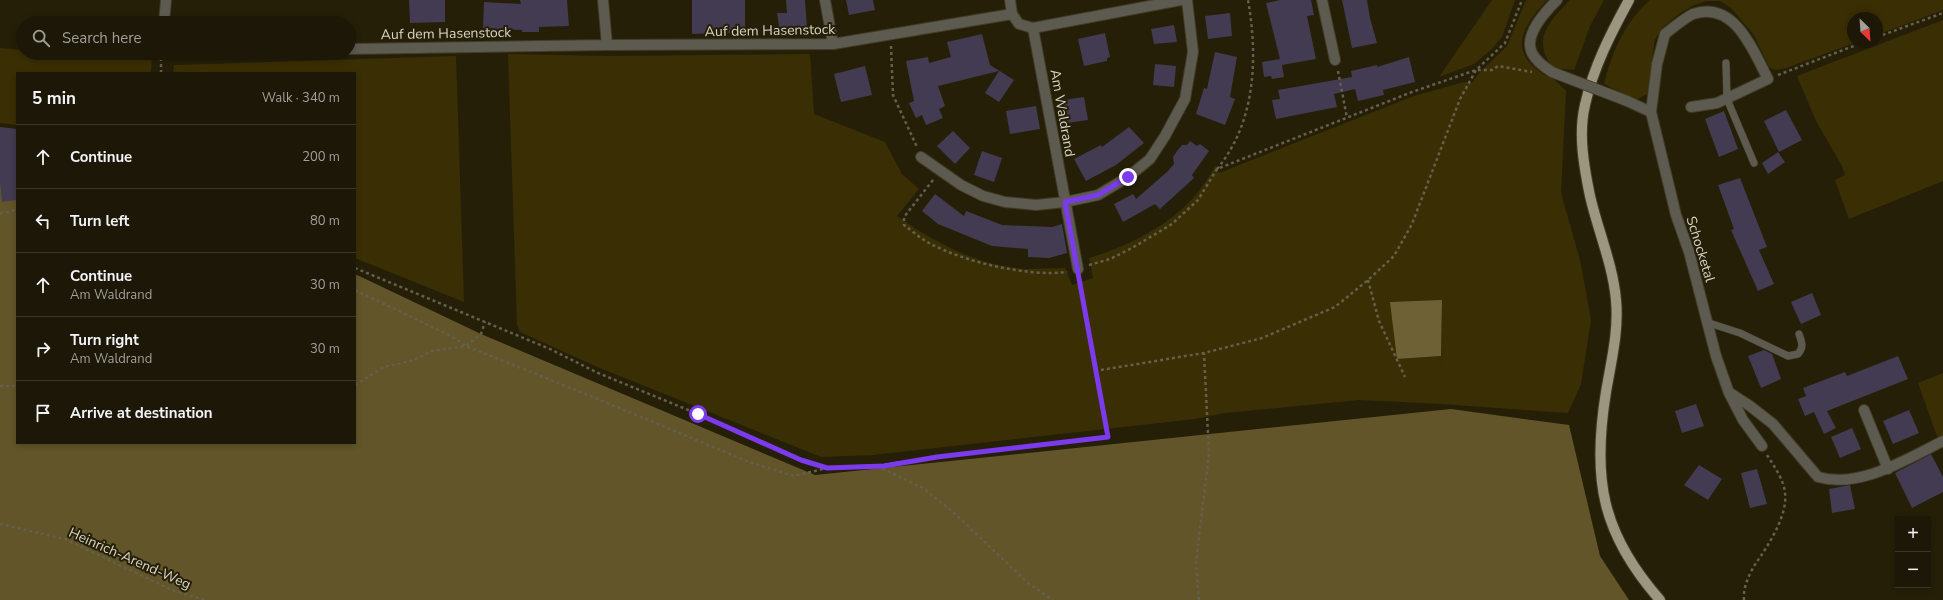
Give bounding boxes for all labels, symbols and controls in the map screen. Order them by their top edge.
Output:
north arrow [1847,12,1883,48]
search box [16,16,356,60]
street label: Auf dem Hasenstock [705,20,836,41]
street label: Auf dem Hasenstock [381,23,512,44]
icon: search [30,27,52,49]
text: Search here [62,28,142,48]
street label: Am Waldrand [1045,68,1080,158]
text: 5 min [32,87,76,110]
text: Walk · 340 m [262,89,340,107]
icon: ahead [32,146,54,168]
text: Continue [70,147,132,167]
text: 200 m [302,148,340,166]
route end [1119,168,1137,186]
icon: left [32,210,54,232]
text: Turn left [70,211,129,231]
text: 80 m [310,212,340,230]
street label: Schocketal [1681,214,1720,285]
text: Continue [70,266,132,286]
icon: ahead [32,274,54,296]
text: 30 m [310,276,340,294]
text: Am Waldrand [70,286,152,304]
text: Turn right [70,330,139,350]
icon: right [32,338,54,360]
text: 30 m [310,340,340,358]
text: Am Waldrand [70,350,152,368]
icon: arrive [32,402,54,424]
text: Arrive at destination [70,403,213,423]
route start [689,405,707,423]
map controls [1895,516,1931,588]
button: + [1895,516,1931,552]
street label: Heinrich-Arend-Weg [66,523,194,594]
button: − [1895,552,1931,588]

